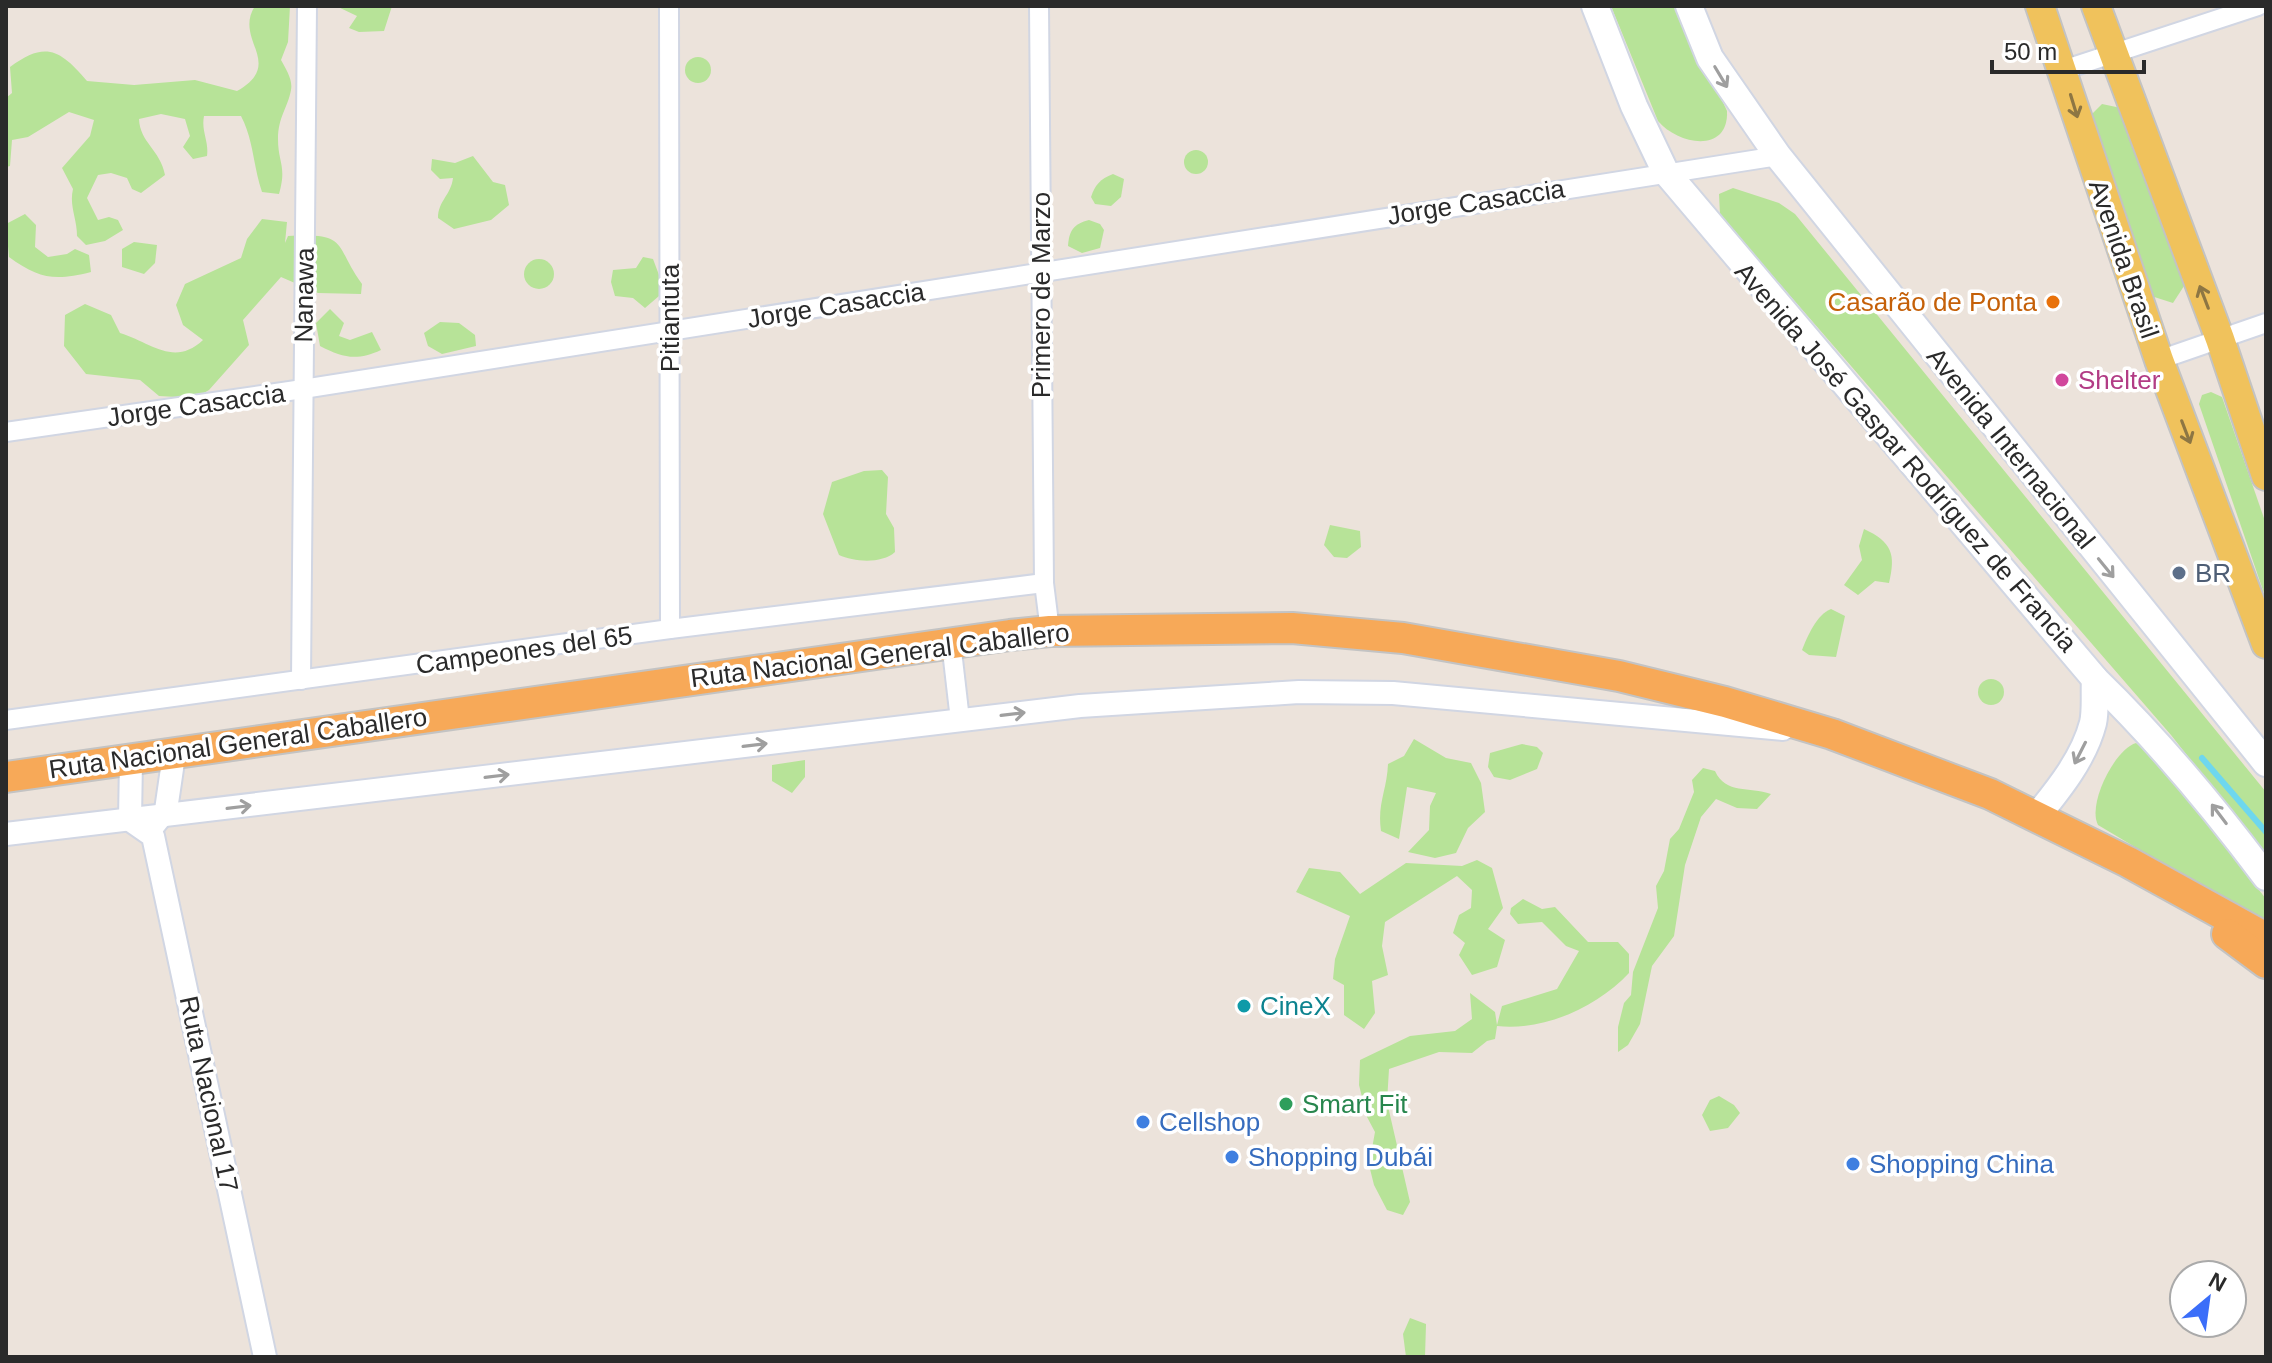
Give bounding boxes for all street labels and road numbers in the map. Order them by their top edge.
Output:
street label: Jorge Casaccia [1385,173,1567,231]
street label: Avenida Brasil [2083,176,2165,342]
street label: Primero de Marzo [1026,192,1056,398]
street label: Nanawa [288,247,320,343]
street label: Avenida José Gaspar Rodríguez de Francia [1729,256,2083,658]
street label: Pitiantuta [655,263,685,372]
street label: Jorge Casaccia [745,276,927,334]
street label: Avenida Internacional [1921,342,2101,554]
street label: Jorge Casaccia [105,378,287,432]
street label: Ruta Nacional General Caballero [689,617,1071,693]
street label: Campeones del 65 [414,620,634,680]
street label: Ruta Nacional General Caballero [47,702,429,784]
street label: Ruta Nacional 17 [174,993,244,1195]

